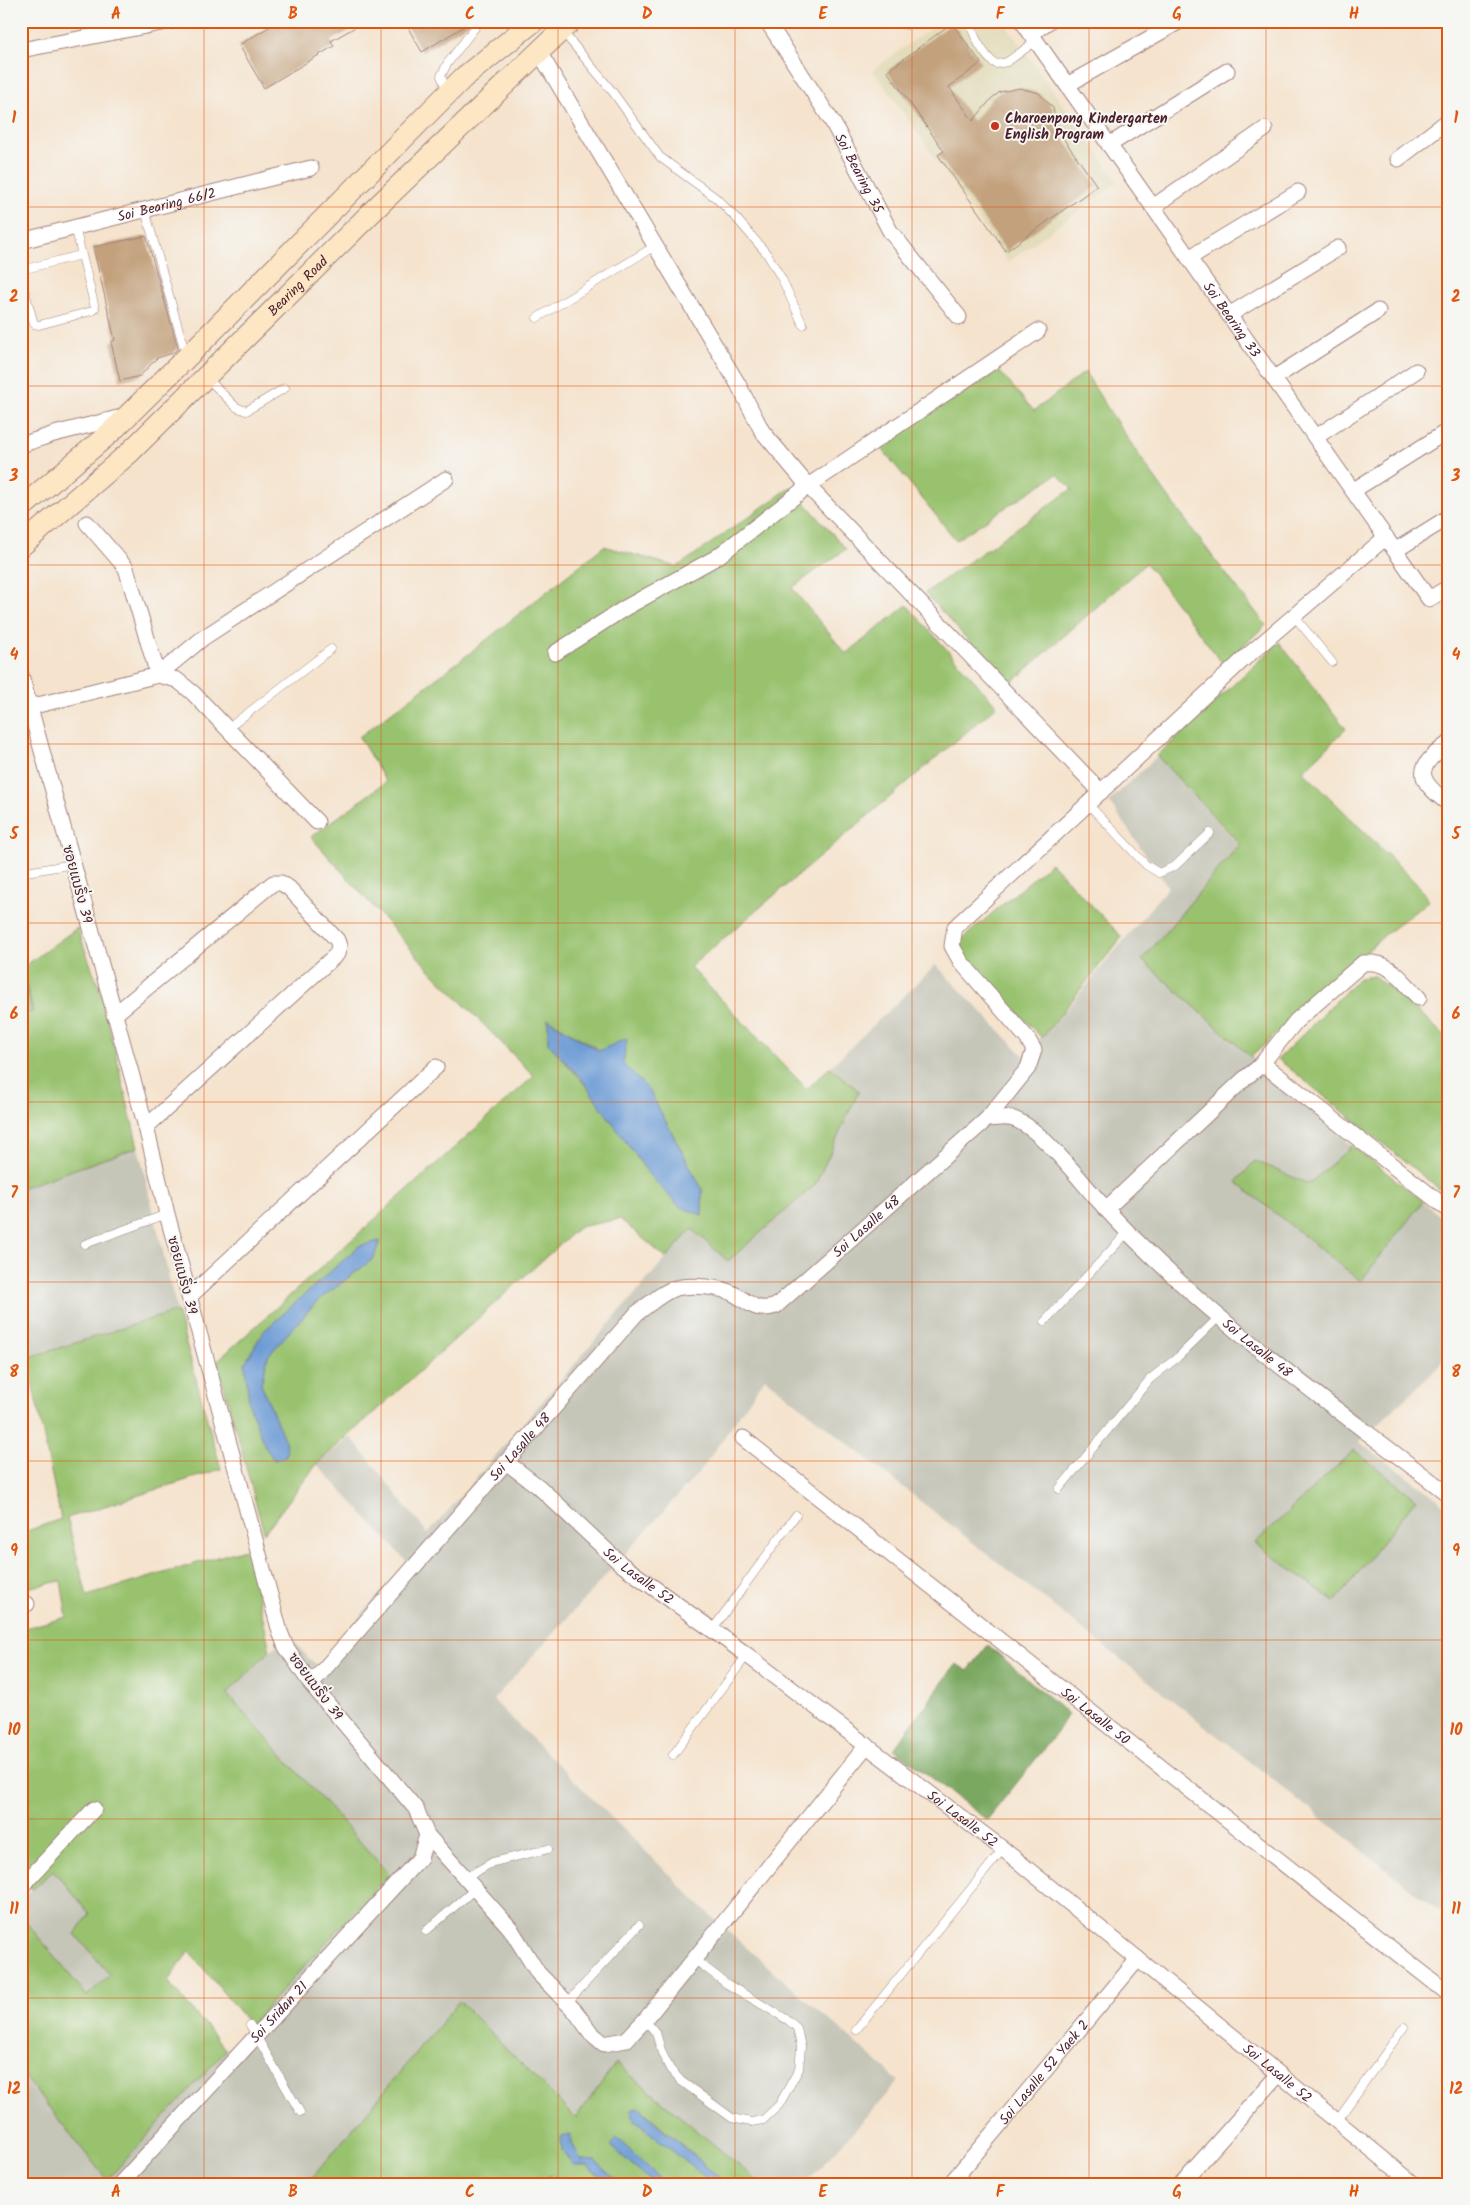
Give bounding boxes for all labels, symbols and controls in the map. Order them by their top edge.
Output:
text: A [111,2,121,27]
text: B [288,2,298,27]
text: C [465,2,475,27]
text: D [642,2,653,27]
text: E [819,2,829,27]
text: F [996,2,1006,27]
text: G [1172,2,1182,27]
text: H [1349,2,1359,27]
text: 1 [12,106,17,131]
text: 1 [1454,106,1459,131]
place label: Charoenpong Kindergarten English Program [1005,108,1168,146]
marker: Charoenpong Kindergarten English Program [989,120,1001,132]
street label: Soi Bearing 35 [828,129,889,219]
street label: Soi Bearing 66/2 [115,182,218,228]
street label: Bearing Road [263,251,334,322]
street label: Soi Bearing 33 [1197,278,1266,362]
text: 2 [9,285,19,310]
text: 2 [1451,285,1461,310]
text: 3 [9,464,19,489]
text: 3 [1451,464,1461,489]
text: 4 [10,643,19,668]
text: 4 [1452,643,1461,668]
text: 5 [9,822,20,847]
text: 5 [1451,822,1462,847]
street label: ซอยแบริ่ง 39 [56,842,100,926]
text: 6 [10,1002,19,1027]
text: 6 [1452,1002,1461,1027]
text: 7 [10,1181,18,1206]
text: 7 [1452,1181,1460,1206]
street label: Soi Lasalle 48 [828,1190,906,1263]
street label: ซอยแบริ่ง 39 [161,1233,205,1317]
street label: Soi Lasalle 48 [1217,1314,1297,1384]
text: 8 [9,1360,19,1385]
text: 8 [1451,1360,1461,1385]
street label: Soi Lasalle 48 [484,1408,557,1486]
text: 9 [10,1539,18,1564]
text: 9 [1452,1539,1460,1564]
street label: Soi Lasalle 52 [598,1542,678,1611]
street label: ซอยแบริ่ง 39 [282,1647,350,1725]
street label: Soi Lasalle 50 [1056,1682,1134,1751]
text: 10 [7,1718,21,1743]
text: 10 [1449,1718,1463,1743]
street label: Soi Lasalle 52 [922,1785,1002,1853]
text: 11 [9,1897,19,1922]
text: 11 [1451,1897,1461,1922]
street label: Soi Sridan 21 [245,1977,313,2048]
street label: Soi Lasalle 52 Yaek 2 [994,2015,1095,2130]
street label: Soi Lasalle 52 [1238,2039,1317,2109]
text: 12 [7,2077,21,2102]
text: 12 [1449,2077,1463,2102]
text: A [111,2180,121,2205]
text: B [288,2180,298,2205]
text: C [465,2180,475,2205]
text: D [642,2180,653,2205]
text: E [819,2180,829,2205]
text: F [996,2180,1006,2205]
text: G [1172,2180,1182,2205]
text: H [1349,2180,1359,2205]

